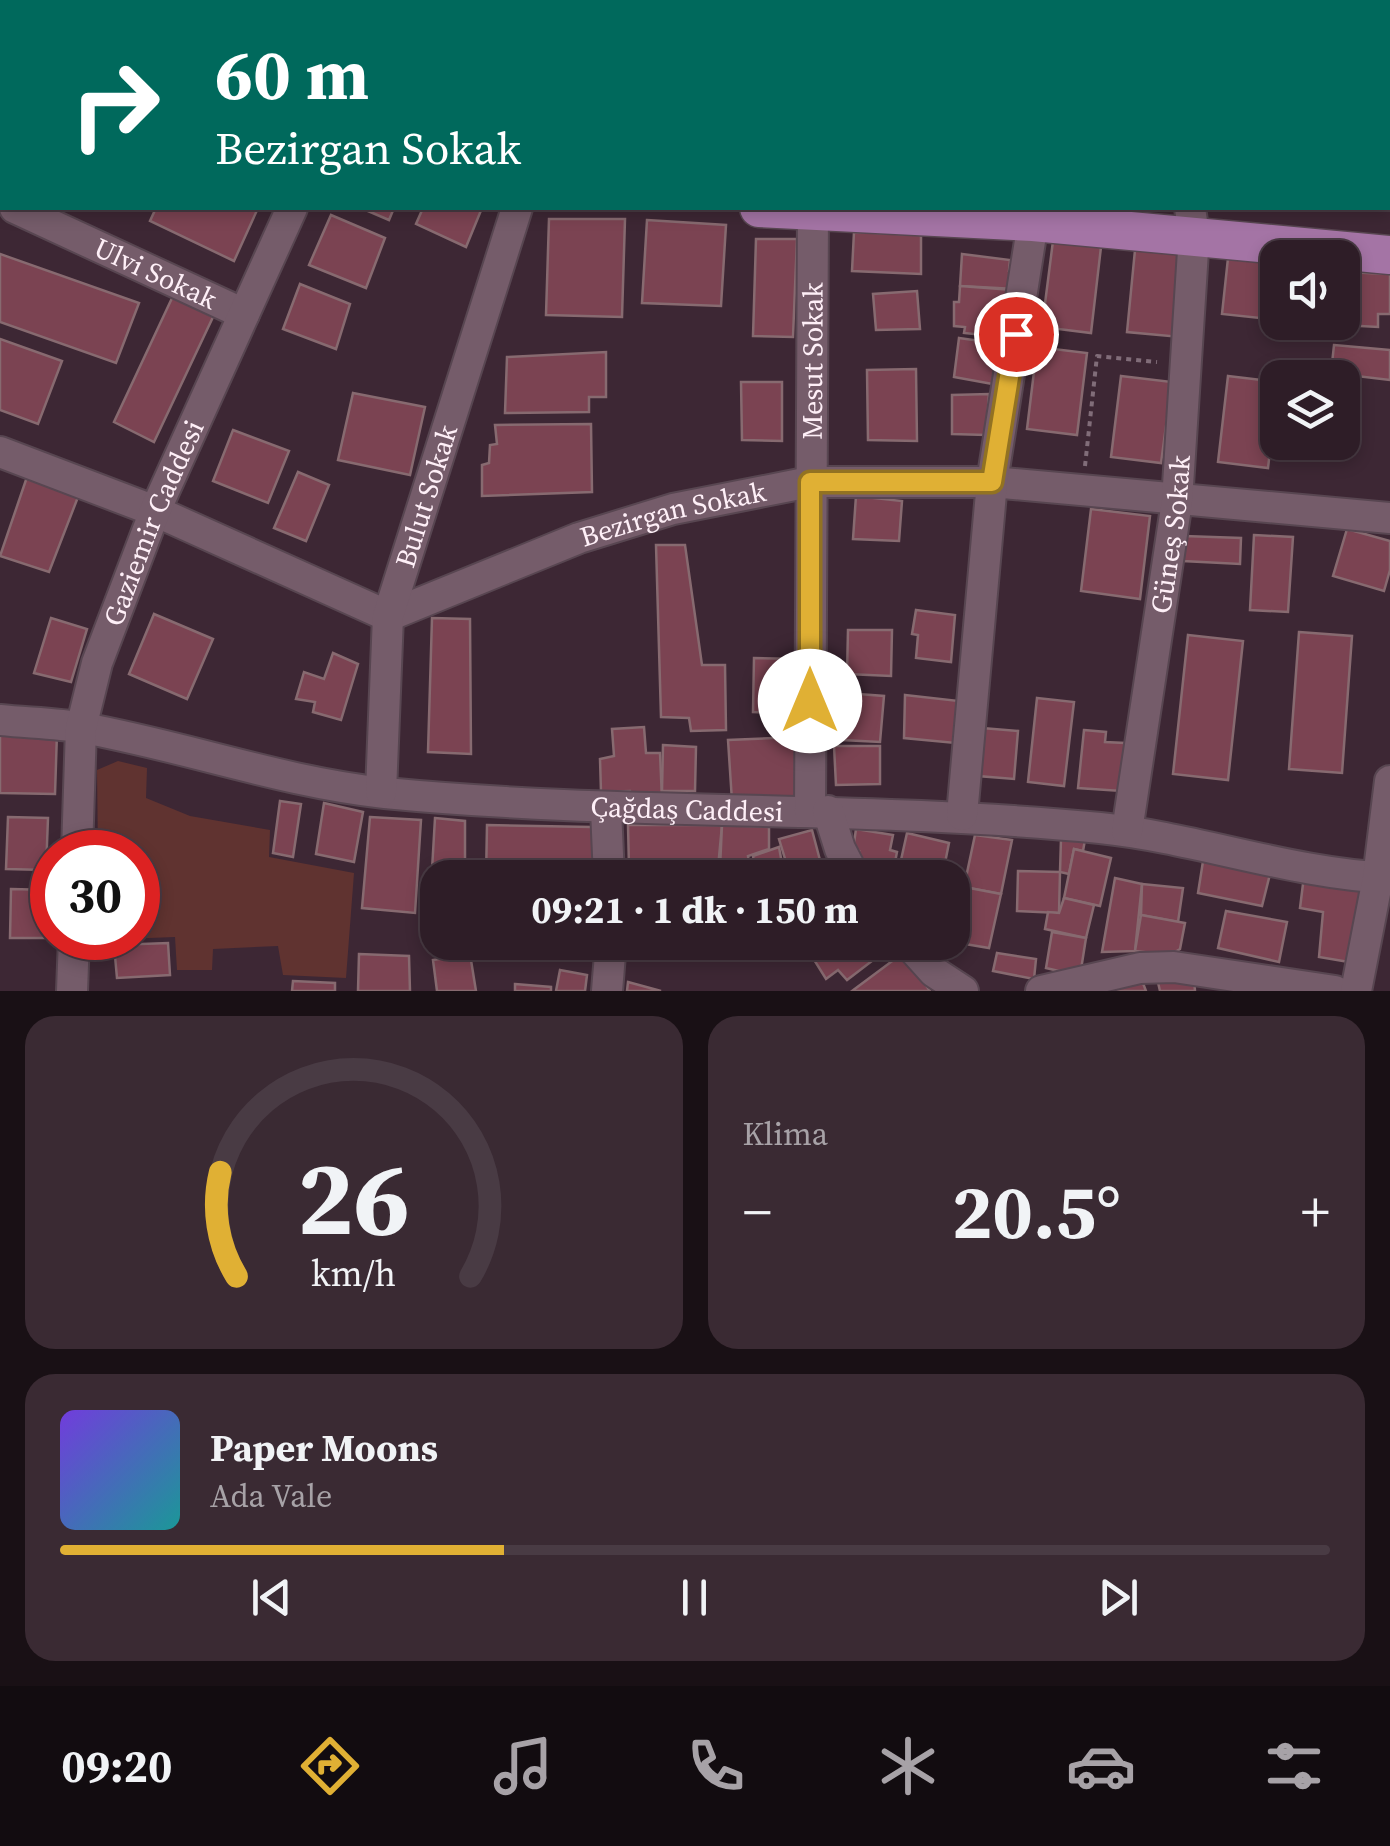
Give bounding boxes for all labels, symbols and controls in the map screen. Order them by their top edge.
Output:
text: 60 m [215,26,369,122]
icon: right [50,40,180,170]
text: Bezirgan Sokak [215,117,521,179]
street label: Ulvi Sokak [88,228,224,318]
map controls [1260,240,1360,460]
button: sound [1260,240,1360,340]
street label: Mesut Sokak [793,282,832,440]
pin [974,292,1059,377]
icon: arrive [989,307,1044,362]
button: layers [1260,360,1360,460]
street label: Gaziemir Caddesi [94,414,213,631]
street label: Bulut Sokak [386,419,467,572]
street label: Güneş Sokak [1141,453,1199,616]
street label: Bezirgan Sokak [575,472,770,556]
position arrow [758,649,862,753]
street label: Çağdaş Caddesi [590,787,784,831]
speed limit sign: 30 [30,830,160,960]
text: 09:21 · 1 dk · 150 m [531,884,859,936]
text: Klima [743,1112,828,1156]
text: 26 [297,1126,410,1269]
text: 20.5° [952,1160,1121,1263]
text: − [743,1174,772,1249]
text: + [1301,1174,1330,1249]
text: km/h [311,1249,396,1298]
text: Paper Moons [210,1422,438,1474]
text: Ada Vale [210,1474,332,1518]
icon: previous [244,1570,299,1625]
icon: pause [667,1570,722,1625]
icon: next [1091,1570,1146,1625]
icon: directions [295,1731,365,1801]
icon: music [488,1731,558,1801]
icon: phone [681,1731,751,1801]
icon: climate [873,1731,943,1801]
icon: car [1066,1731,1136,1801]
icon: filters [1259,1731,1329,1801]
text: 09:20 [61,1735,172,1797]

